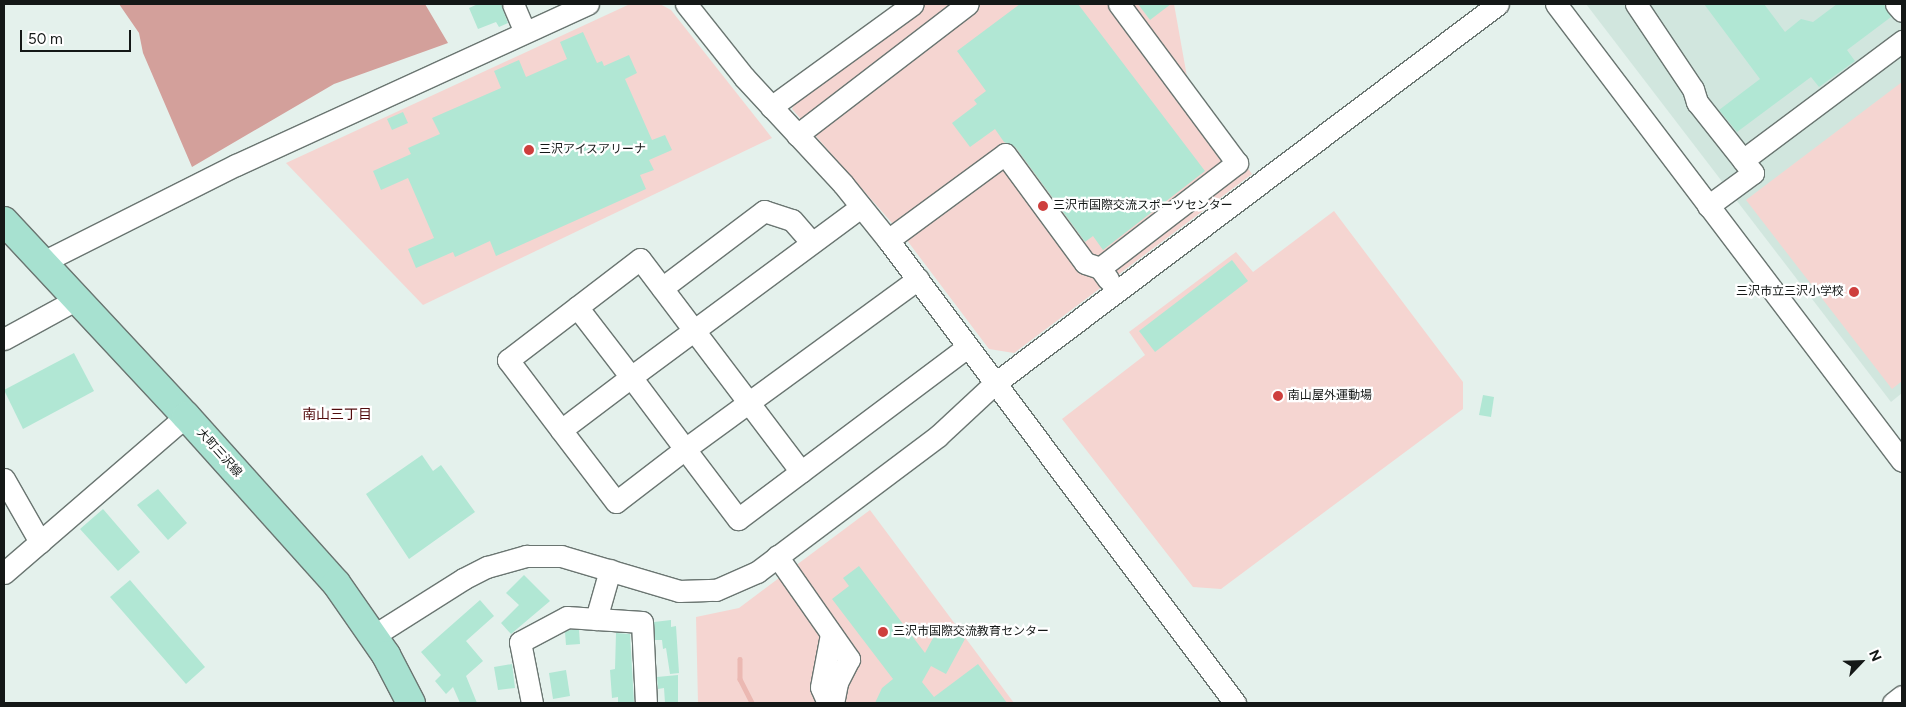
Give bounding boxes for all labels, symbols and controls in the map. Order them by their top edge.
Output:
scale bar [22,20,134,52]
text: 50 m [28,30,63,48]
place label: 三沢アイスアリーナ [539,143,647,157]
marker: 三沢アイスアリーナ [523,144,535,156]
place label: 三沢市国際交流スポーツセンター [1053,199,1233,213]
marker: 三沢市国際交流スポーツセンター [1037,200,1049,212]
place label: 三沢市立三沢小学校 [1736,285,1844,299]
marker: 三沢市立三沢小学校 [1848,286,1860,298]
place label: 南山屋外運動場 [1288,389,1372,403]
marker: 南山屋外運動場 [1272,390,1284,402]
district label: 南山三丁目 [302,407,372,423]
street label: 大町三沢線 [194,426,244,480]
place label: 三沢市国際交流教育センター [893,625,1049,639]
marker: 三沢市国際交流教育センター [877,626,889,638]
north arrow [1836,637,1886,687]
text: N [1865,647,1885,664]

